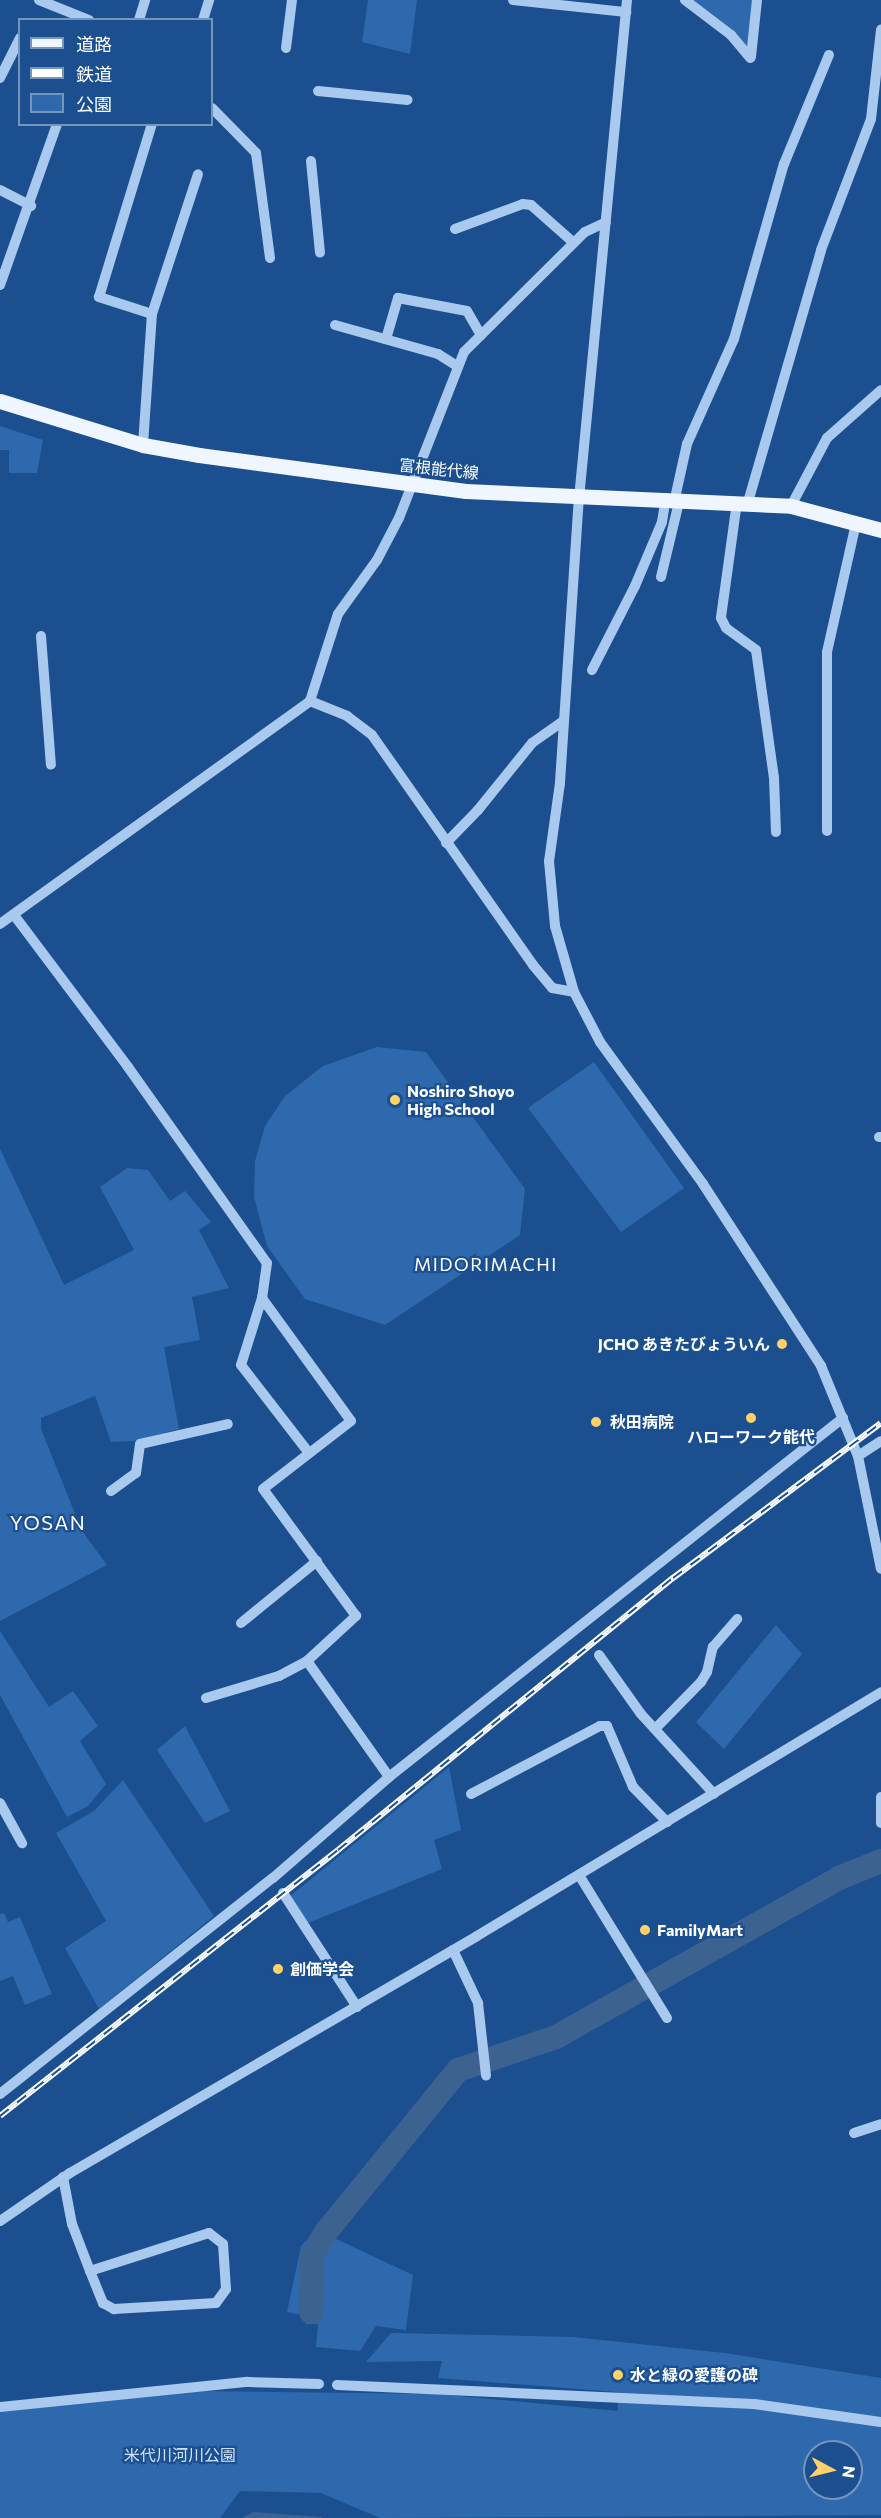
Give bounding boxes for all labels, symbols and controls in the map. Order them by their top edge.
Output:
legend [18,18,213,126]
text: 道路 [76,33,112,55]
text: 鉄道 [76,63,112,85]
text: 公園 [76,93,112,115]
street label: 富根能代線 [398,455,480,483]
place label: Noshiro Shoyo High School [407,1081,515,1119]
marker: Noshiro Shoyo High School [388,1093,402,1107]
district label: MIDORIMACHI [414,1253,558,1275]
place label: JCHO あきたびょういん [598,1334,770,1354]
marker: JCHO あきたびょういん [775,1337,789,1351]
marker: ハローワーク能代 [744,1411,758,1425]
place label: 秋田病院 [610,1412,674,1432]
marker: 秋田病院 [587,1413,605,1431]
place label: ハローワーク能代 [687,1427,815,1447]
district label: YOSAN [10,1510,86,1534]
place label: FamilyMart [657,1920,743,1940]
marker: FamilyMart [638,1923,652,1937]
place label: 創価学会 [290,1959,354,1979]
marker: 創価学会 [271,1962,285,1976]
place label: 水と緑の愛護の碑 [630,2365,758,2385]
marker: 水と緑の愛護の碑 [611,2368,625,2382]
north arrow [803,2440,863,2500]
park label: 米代川河川公園 [124,2445,236,2465]
text: N [839,2465,860,2479]

